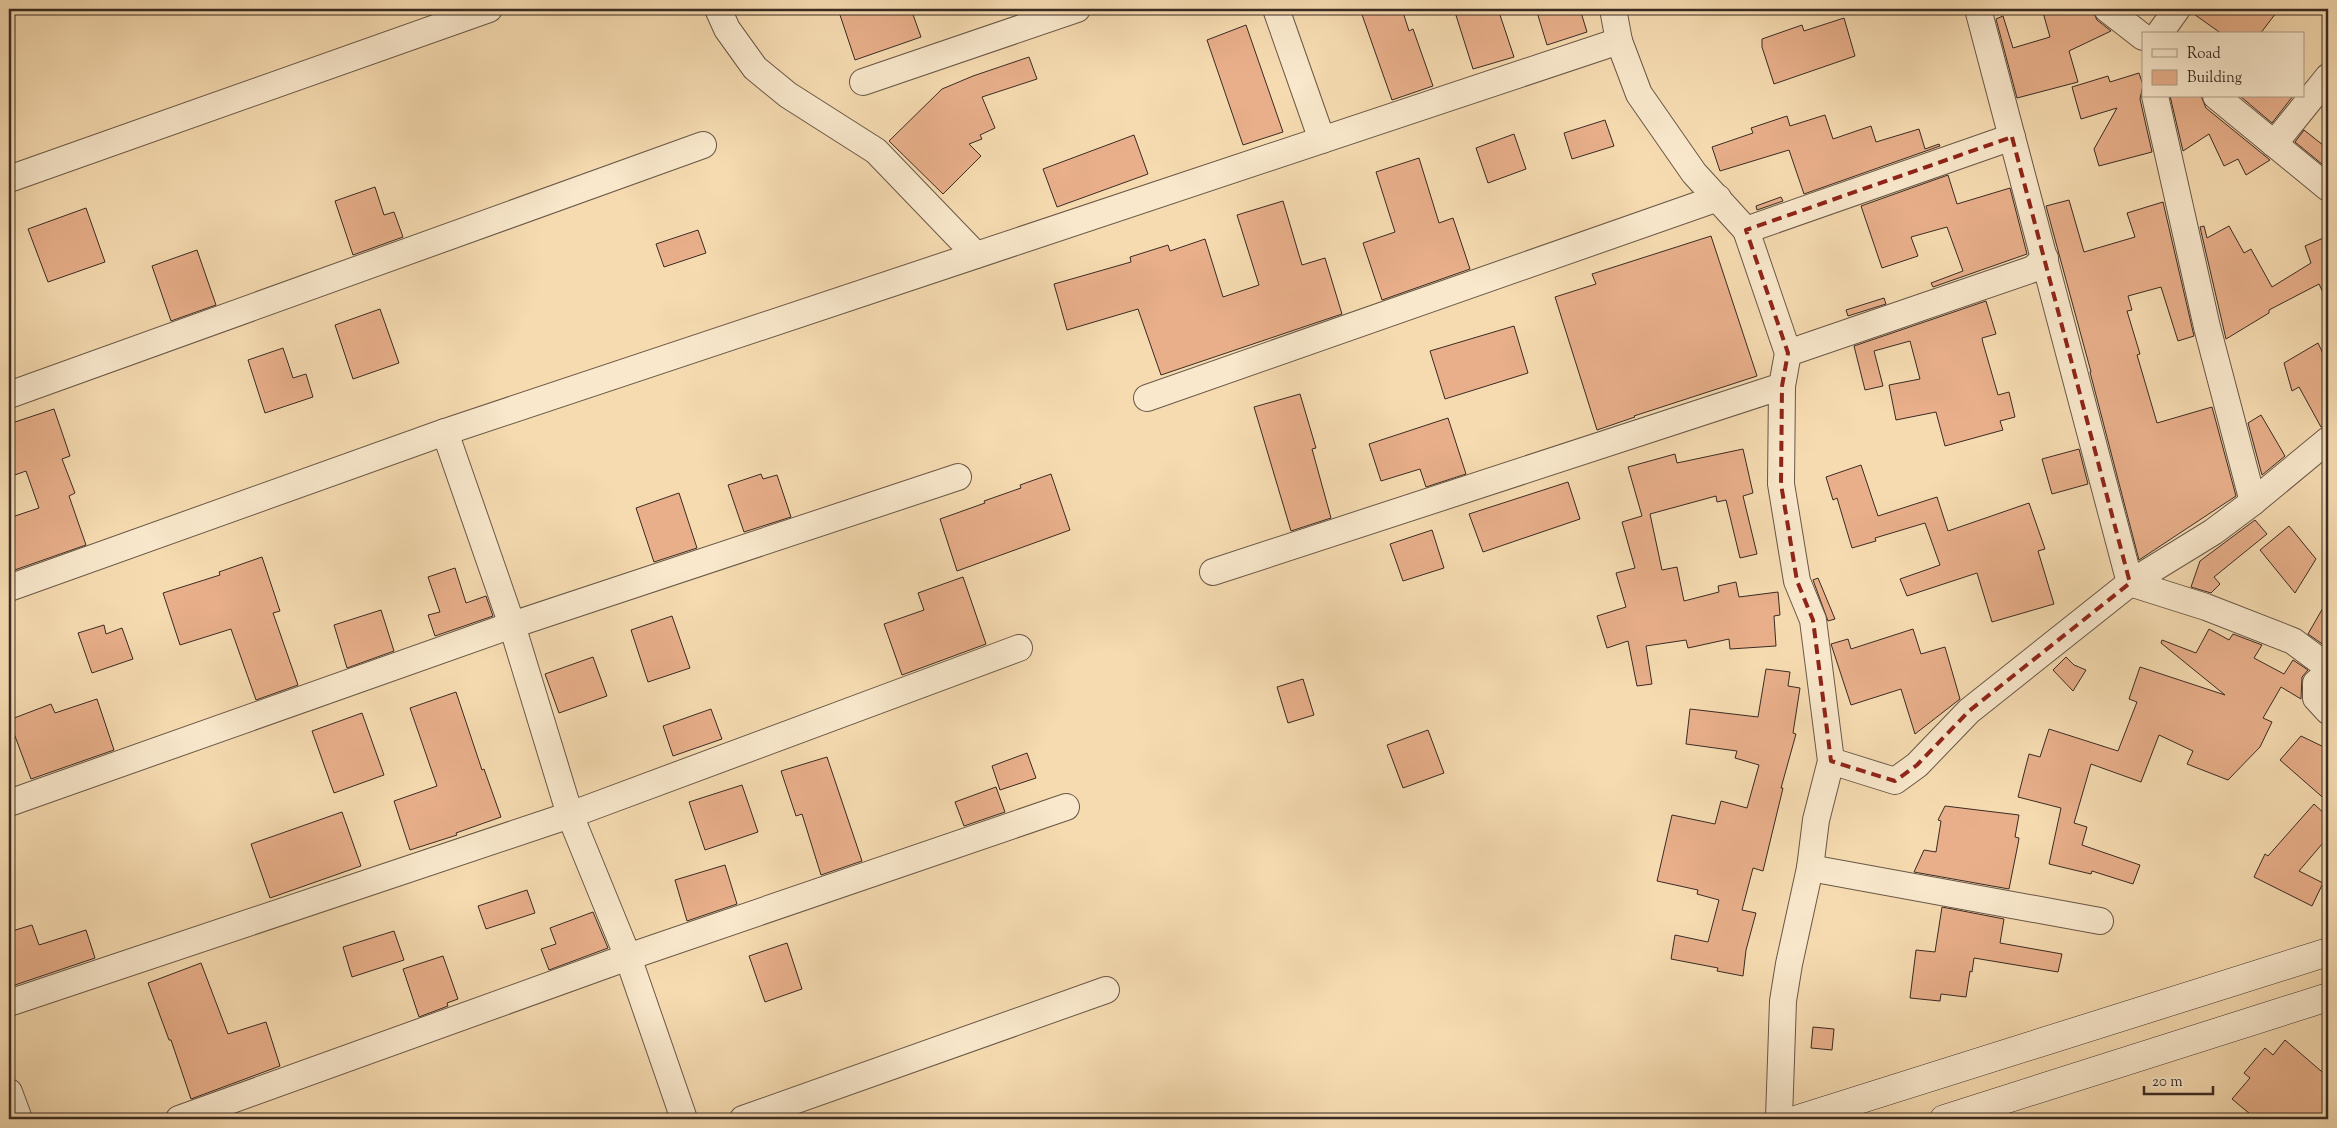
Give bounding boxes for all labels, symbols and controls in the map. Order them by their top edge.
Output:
legend [2142,32,2304,98]
text: Road [2187,44,2221,65]
text: Building [2187,68,2242,89]
scale bar [2144,1063,2213,1095]
text: 20 m [2152,1072,2183,1093]

